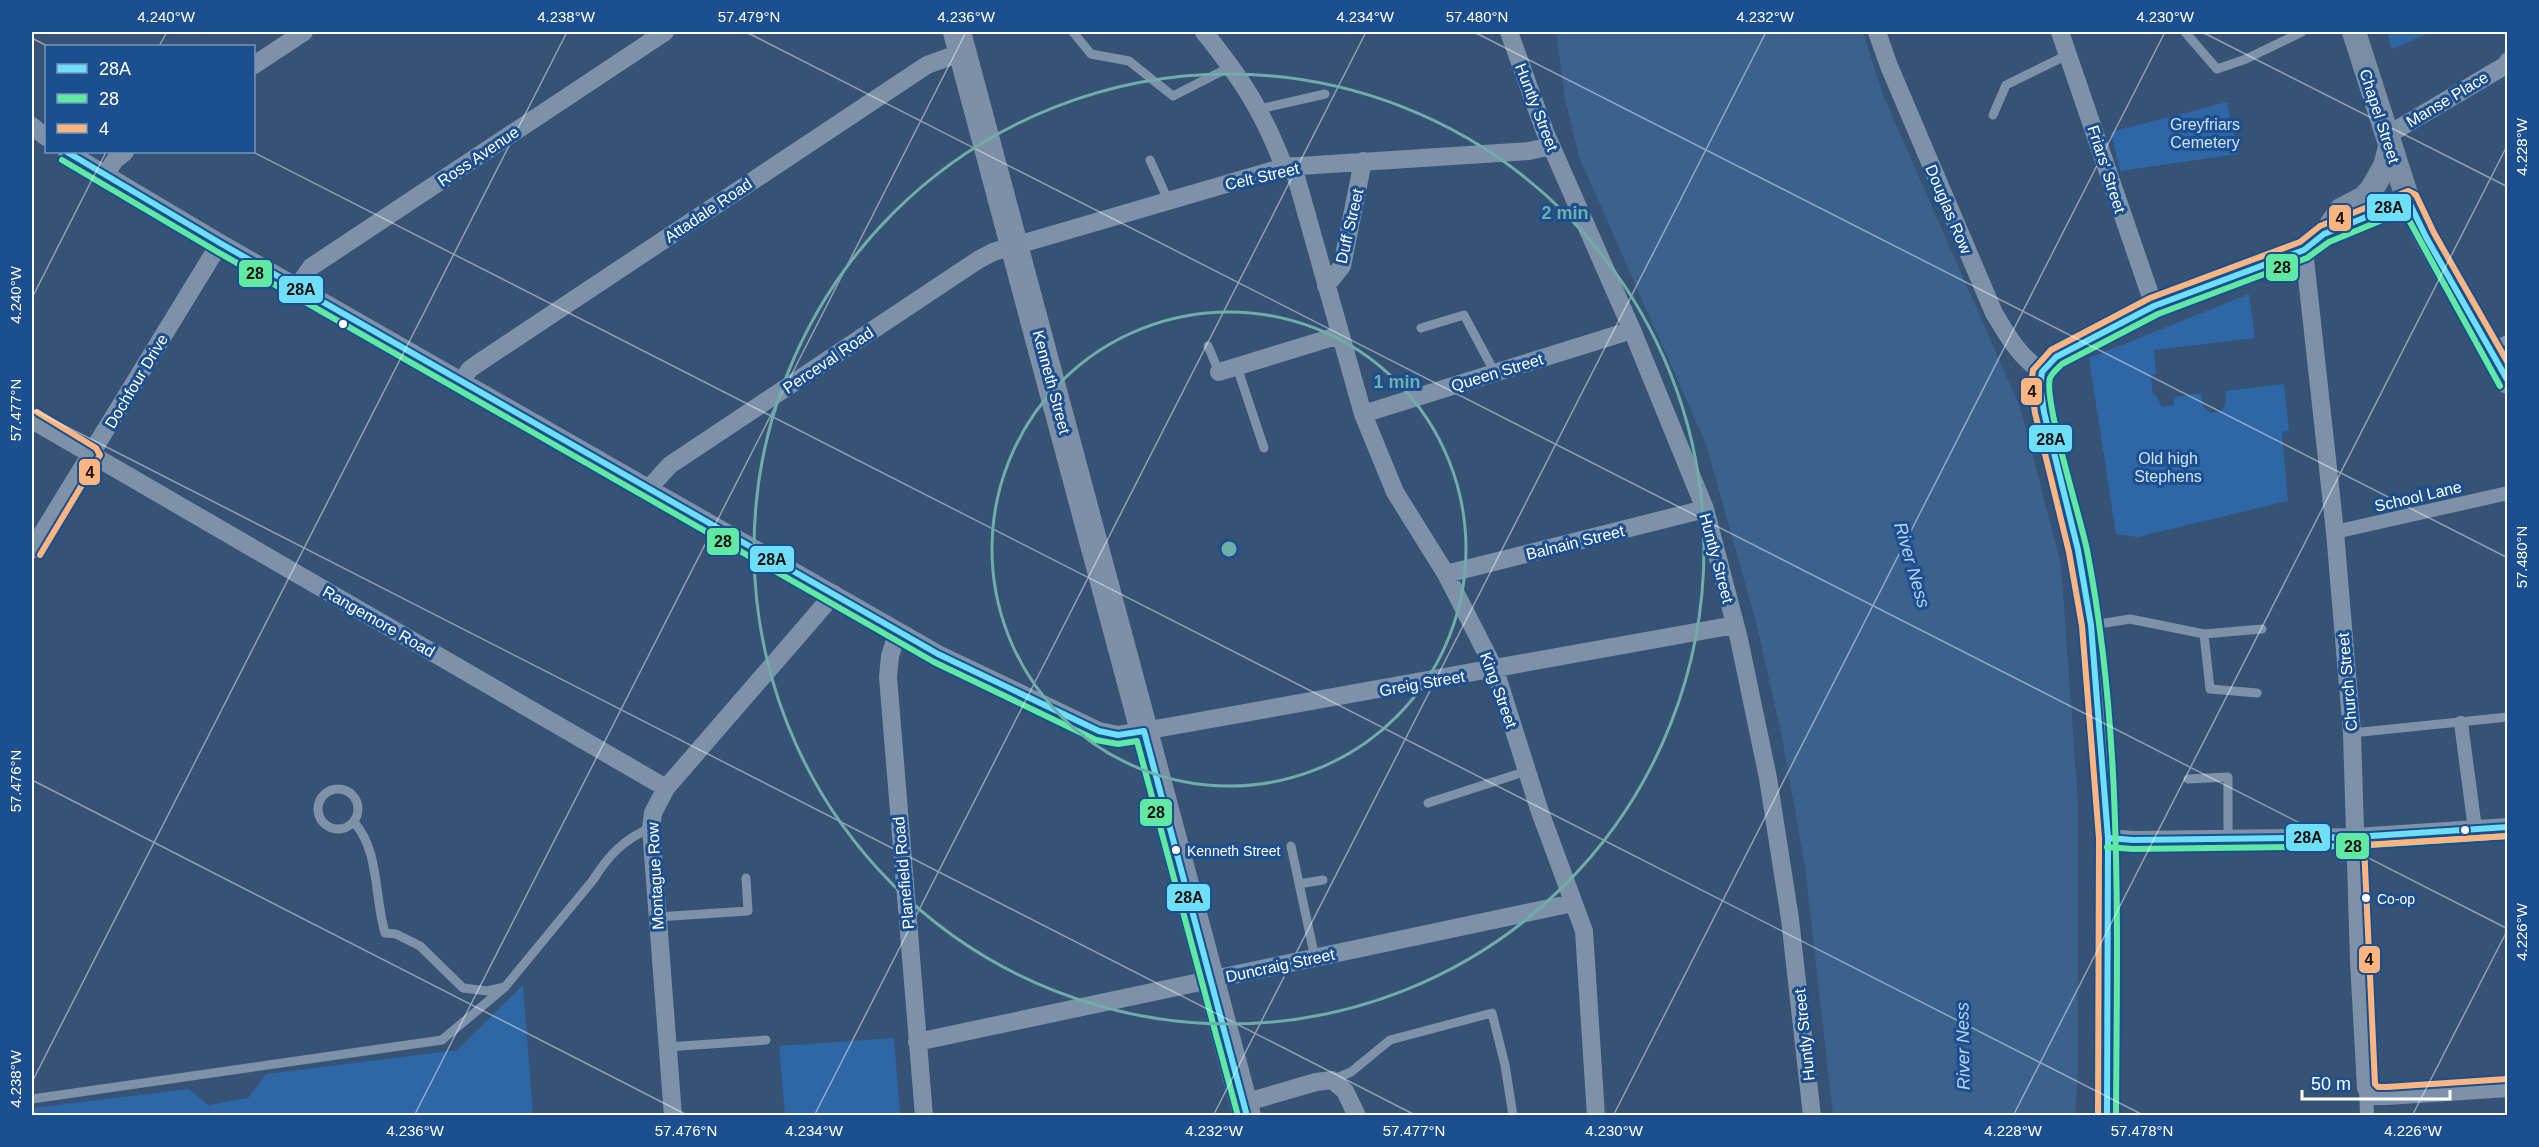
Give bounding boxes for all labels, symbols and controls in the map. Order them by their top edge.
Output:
text: 4.240°W [137,8,196,25]
text: 4.238°W [537,8,596,25]
text: 57.479°N [718,8,780,25]
text: 4.236°W [937,8,996,25]
text: 4.234°W [1336,8,1395,25]
text: 57.480°N [1446,8,1508,25]
text: 4.232°W [1736,8,1795,25]
text: 4.230°W [2136,8,2195,25]
legend [45,45,255,153]
text: 28A [99,59,131,79]
street label: Huntly Street [1512,61,1561,154]
street label: Chapel Street [2356,67,2403,166]
street label: Manse Place [2403,68,2491,131]
text: 28 [99,89,119,109]
park label: Greyfriars Cemetery [2170,116,2240,151]
text: 4.228°W [2513,117,2530,176]
text: 4 [99,119,109,139]
street label: Ross Avenue [435,123,522,190]
street label: Friars' Street [2084,123,2129,216]
street label: Celt Street [1223,160,1301,193]
street label: Douglas Row [1922,162,1975,257]
street label: Attadale Road [661,175,755,246]
street label: Duff Street [1333,187,1366,265]
line badge: 28A [2366,193,2412,222]
text: 28A [2374,199,2404,216]
text: 2 min [1541,203,1589,223]
line badge: 4 [2328,204,2352,232]
text: 4 [2336,210,2345,227]
line badge: 28 [2265,253,2299,282]
line badge: 28 [238,259,273,288]
text: 28 [2273,259,2291,276]
text: 4.240°W [7,265,24,324]
text: 28 [246,265,264,282]
line badge: 28A [278,275,324,304]
text: 28A [286,281,316,298]
unlabelled marker [337,318,349,330]
street label: Perceval Road [780,324,877,397]
street label: Kenneth Street [1029,328,1074,436]
street label: Dochfour Drive [102,331,171,431]
street label: Queen Street [1449,350,1546,395]
text: 1 min [1373,372,1421,392]
line badge: 4 [2020,377,2043,406]
text: 57.477°N [7,379,24,441]
text: 4 [2028,383,2037,400]
line badge: 28A [2028,424,2073,453]
text: 28A [2036,431,2066,448]
park label: Old high Stephens [2134,450,2202,485]
line badge: 4 [78,458,101,486]
text: 4 [86,464,95,481]
street label: School Lane [2373,478,2463,515]
street label: Huntly Street [1696,511,1737,606]
water label: River Ness [1890,520,1934,610]
street label: Balnain Street [1524,522,1626,563]
text: 57.480°N [2513,526,2530,588]
line badge: 28 [706,527,740,556]
text: 28 [714,533,732,550]
centre of rings [1219,539,1239,559]
line badge: 28A [749,545,795,573]
text: 28A [757,551,787,568]
street label: Rangemore Road [320,582,438,660]
street label: Church Street [2335,631,2360,732]
street label: King Street [1477,650,1520,731]
street label: Greig Street [1378,668,1467,699]
text: 57.476°N [7,750,24,812]
line badge: 28 [1139,798,1173,827]
text: 28 [1147,804,1165,821]
street label: Planefield Road [890,816,917,930]
street label: Montague Row [644,821,667,930]
line badge: 28A [2285,823,2331,852]
unlabelled marker [2459,824,2471,836]
text: 28A [2293,829,2323,846]
line badge: 28 [2335,832,2370,860]
text: 28 [2344,838,2362,855]
place label: Kenneth Street [1187,843,1281,859]
marker: Kenneth Street [1170,844,1182,856]
line badge: 28A [1166,883,1211,912]
text: 28A [1174,889,1204,906]
place label: Co-op [2377,891,2415,907]
marker: Co-op [2360,892,2372,904]
text: 4.226°W [2513,902,2530,961]
line badge: 4 [2358,945,2381,974]
street label: Duncraig Street [1224,946,1337,985]
text: 4 [2365,951,2374,968]
street label: Huntly Street [1791,988,1818,1082]
water label: River Ness [1952,1002,1974,1090]
text: 4.238°W [7,1049,24,1108]
scale bar [2302,1063,2450,1101]
text: 50 m [2311,1074,2351,1094]
text: 4.236°W [386,1122,445,1139]
text: 57.476°N [655,1122,717,1139]
text: 4.234°W [785,1122,844,1139]
text: 4.232°W [1185,1122,1244,1139]
text: 57.477°N [1383,1122,1445,1139]
text: 4.230°W [1585,1122,1644,1139]
text: 4.228°W [1984,1122,2043,1139]
text: 57.478°N [2111,1122,2173,1139]
text: 4.226°W [2384,1122,2443,1139]

